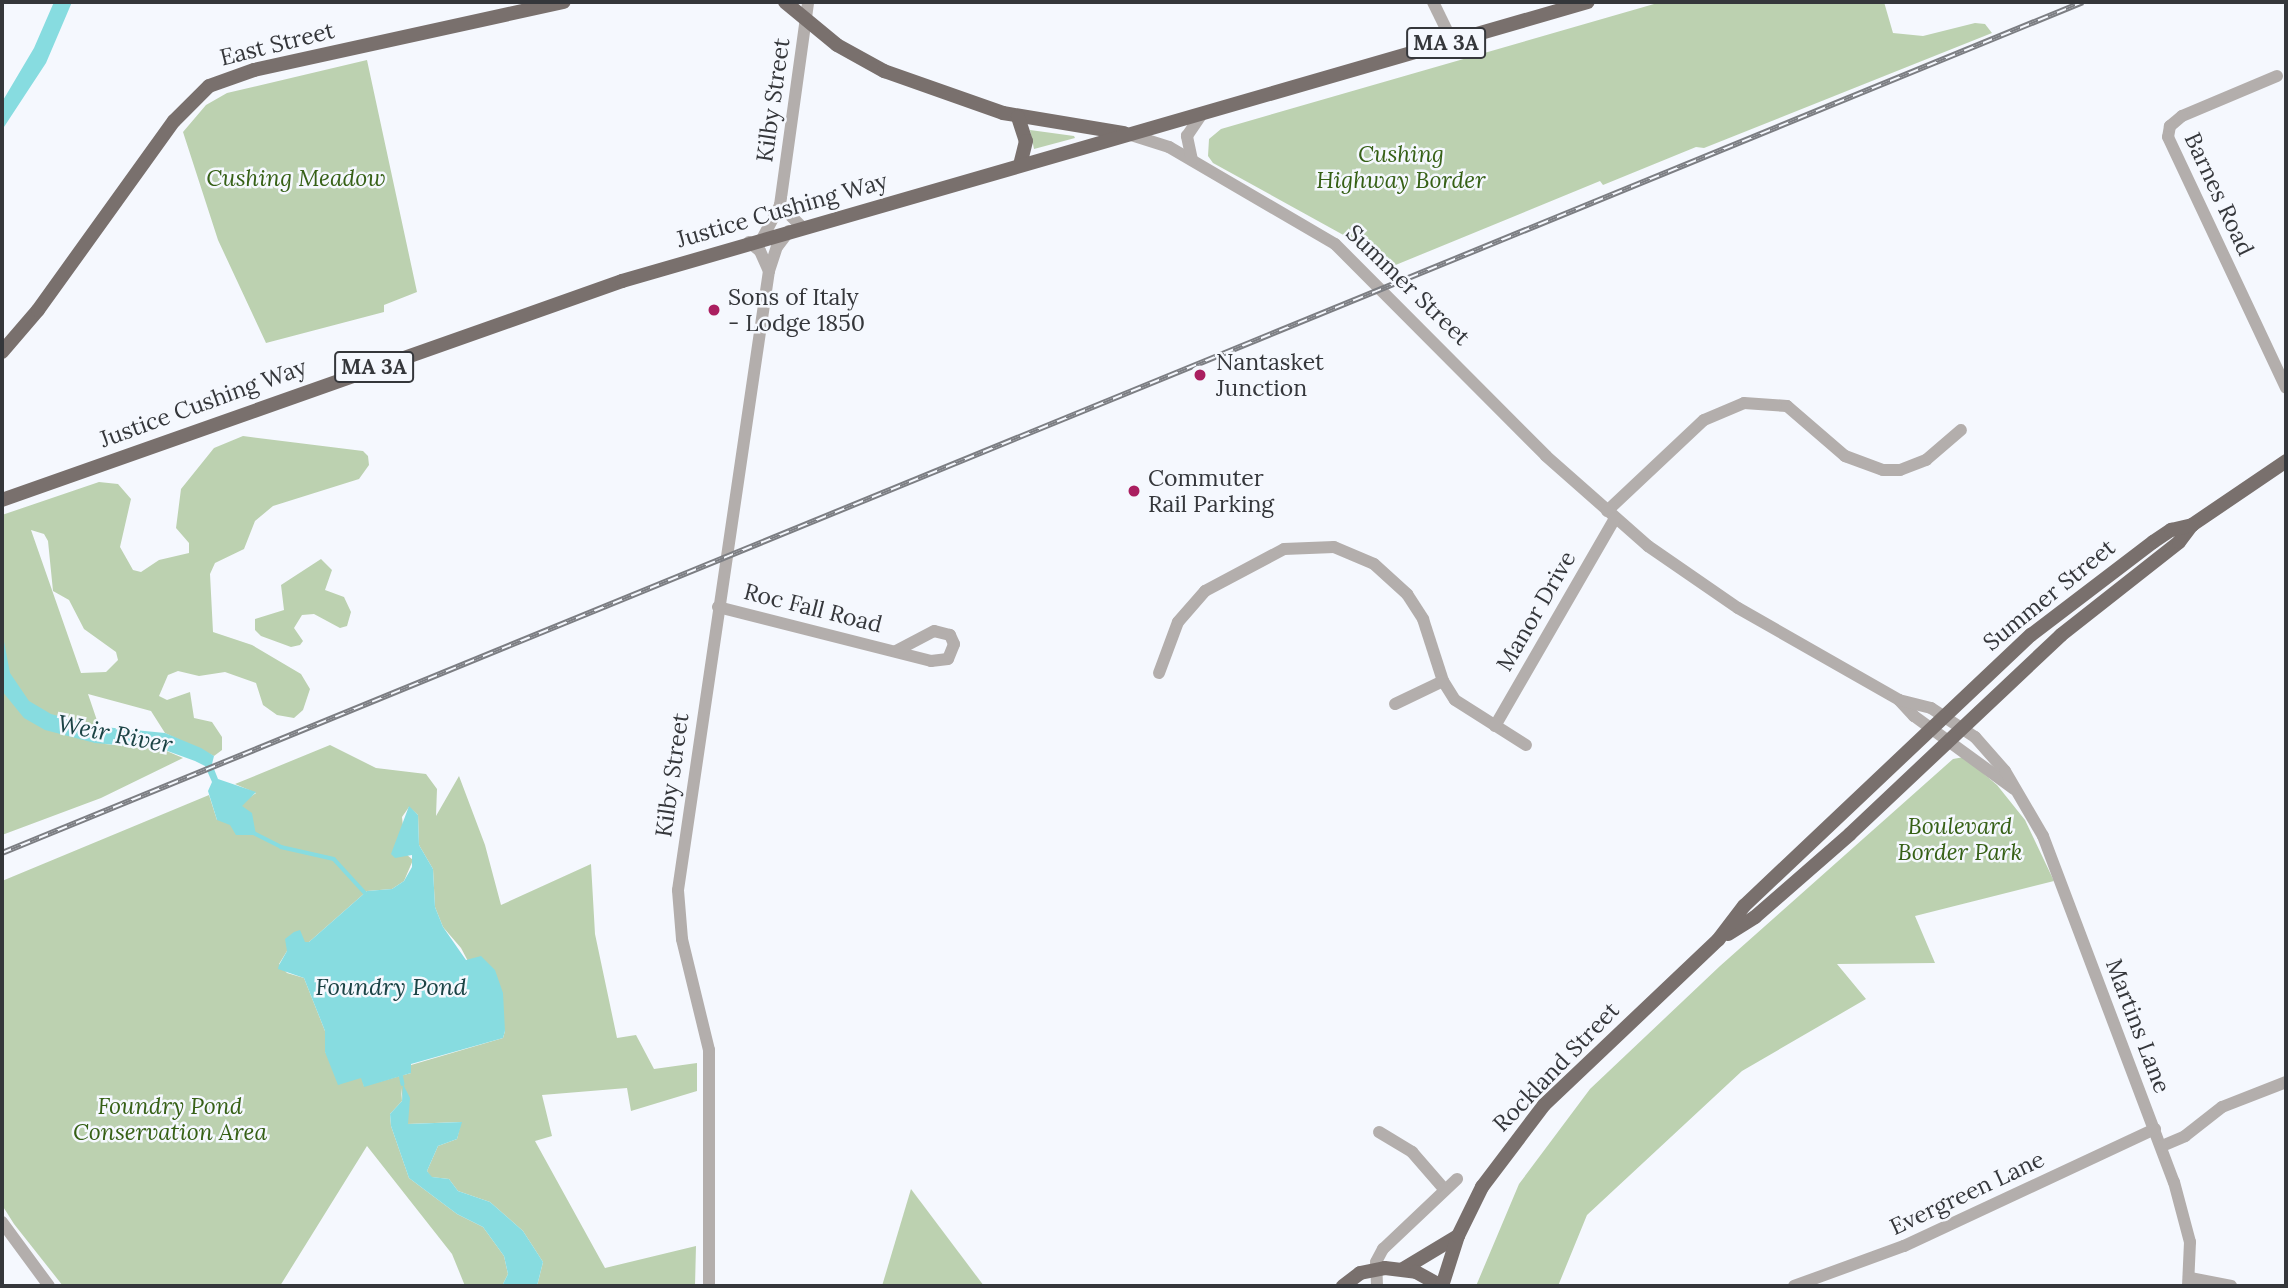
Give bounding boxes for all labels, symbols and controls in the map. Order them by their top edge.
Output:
street label: East Street [217,16,337,72]
road number: MA 3A [1406,26,1486,60]
street label: Kilby Street [751,36,795,164]
street label: Barnes Road [2178,128,2260,260]
park label: Cushing Highway Border [1316,140,1486,194]
park label: Cushing Meadow [206,164,386,192]
street label: Justice Cushing Way [673,167,891,253]
street label: Summer Street [1340,219,1476,351]
place label: Sons of Italy - Lodge 1850 [728,283,865,337]
marker: Sons of Italy - Lodge 1850 [706,302,722,318]
place label: Nantasket Junction [1216,348,1324,402]
road number: MA 3A [334,350,414,384]
street label: Justice Cushing Way [96,353,310,453]
marker: Nantasket Junction [1190,365,1210,385]
place label: Commuter Rail Parking [1148,464,1274,518]
marker: Commuter Rail Parking [1126,483,1142,499]
street label: Summer Street [1978,533,2120,657]
street label: Manor Drive [1491,546,1581,676]
street label: Roc Fall Road [741,577,885,639]
water label: Weir River [55,709,175,759]
street label: Kilby Street [650,711,694,839]
park label: Boulevard Border Park [1898,812,2022,866]
street label: Martins Lane [2100,955,2176,1097]
water label: Foundry Pond [315,973,467,1001]
street label: Rockland Street [1487,996,1625,1138]
park label: Foundry Pond Conservation Area [73,1092,267,1146]
street label: Evergreen Lane [1885,1145,2049,1241]

